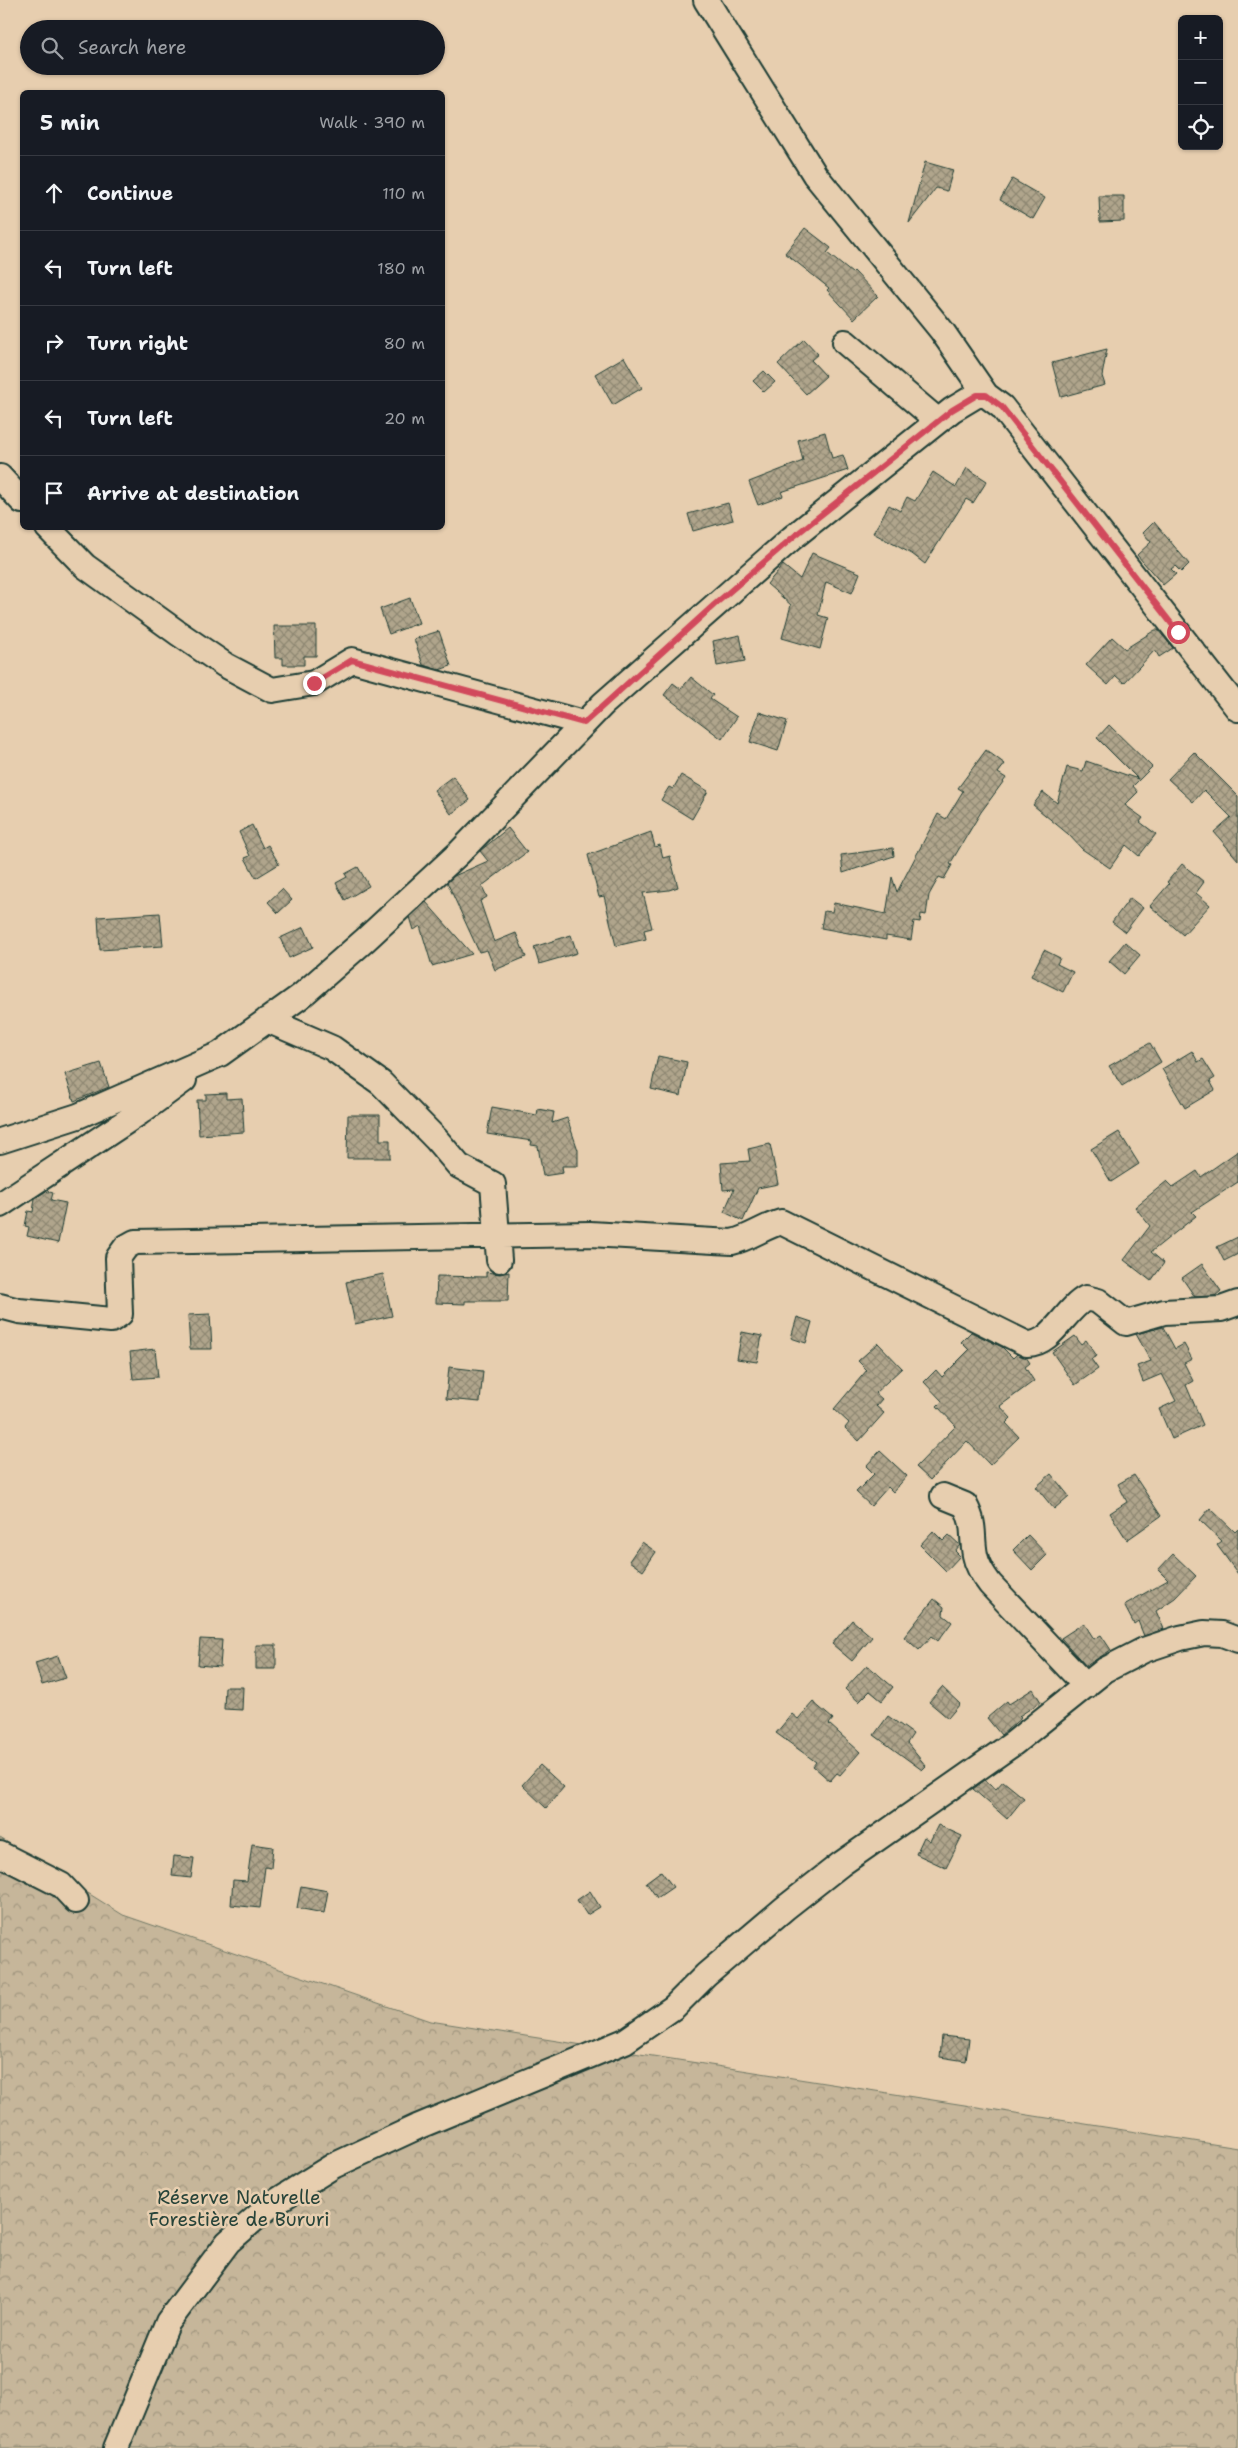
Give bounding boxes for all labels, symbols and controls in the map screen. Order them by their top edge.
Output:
map controls [1178,15,1223,150]
button: + [1178,15,1223,60]
search box [20,20,445,75]
icon: search [38,34,66,62]
text: Search here [78,35,187,60]
button: − [1178,60,1223,105]
button: locate [1178,105,1223,150]
text: 5 min [40,109,100,137]
text: Walk · 390 m [319,112,425,133]
icon: ahead [40,179,68,207]
text: Continue [87,181,173,206]
text: 110 m [382,183,425,204]
icon: left [40,254,68,282]
text: Turn left [87,256,173,281]
text: 180 m [377,258,425,279]
icon: right [40,329,68,357]
text: Turn right [87,331,188,356]
text: 80 m [384,333,425,354]
icon: left [40,404,68,432]
text: Turn left [87,406,173,431]
text: 20 m [384,408,425,429]
icon: arrive [40,479,68,507]
text: Arrive at destination [87,481,299,506]
route start [1167,621,1190,644]
route end [303,672,326,695]
park label: Réserve Naturelle Forestière de Bururi [148,2185,330,2232]

